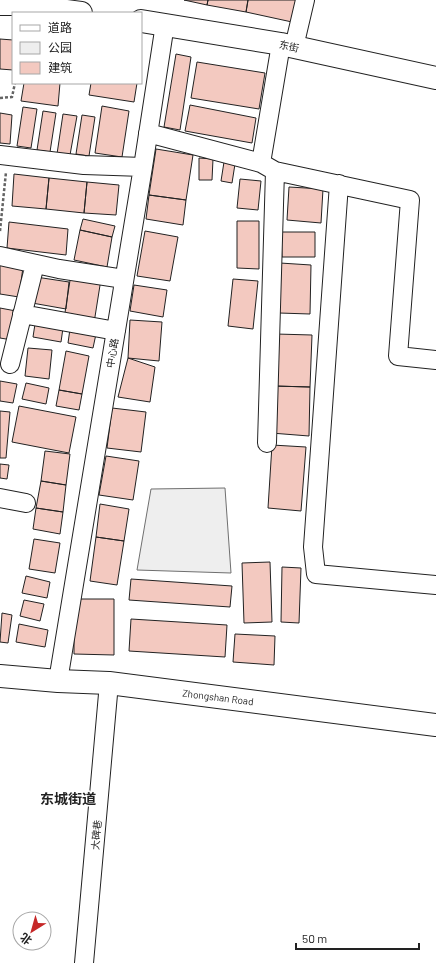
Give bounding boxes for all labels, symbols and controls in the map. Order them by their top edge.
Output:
legend [12,12,142,84]
text: 道路 [48,20,72,34]
street label: 东街 [278,38,300,54]
text: 公园 [48,40,72,54]
text: 建筑 [48,60,72,74]
street label: 中心路 [104,337,120,369]
street label: Zhongshan Road [182,687,254,707]
district label: 东城街道 [40,790,96,807]
street label: 大碑巷 [89,820,103,850]
north arrow [12,911,52,951]
scale bar [296,925,419,951]
text: 北 [17,931,34,948]
text: 50 m [302,931,327,945]

